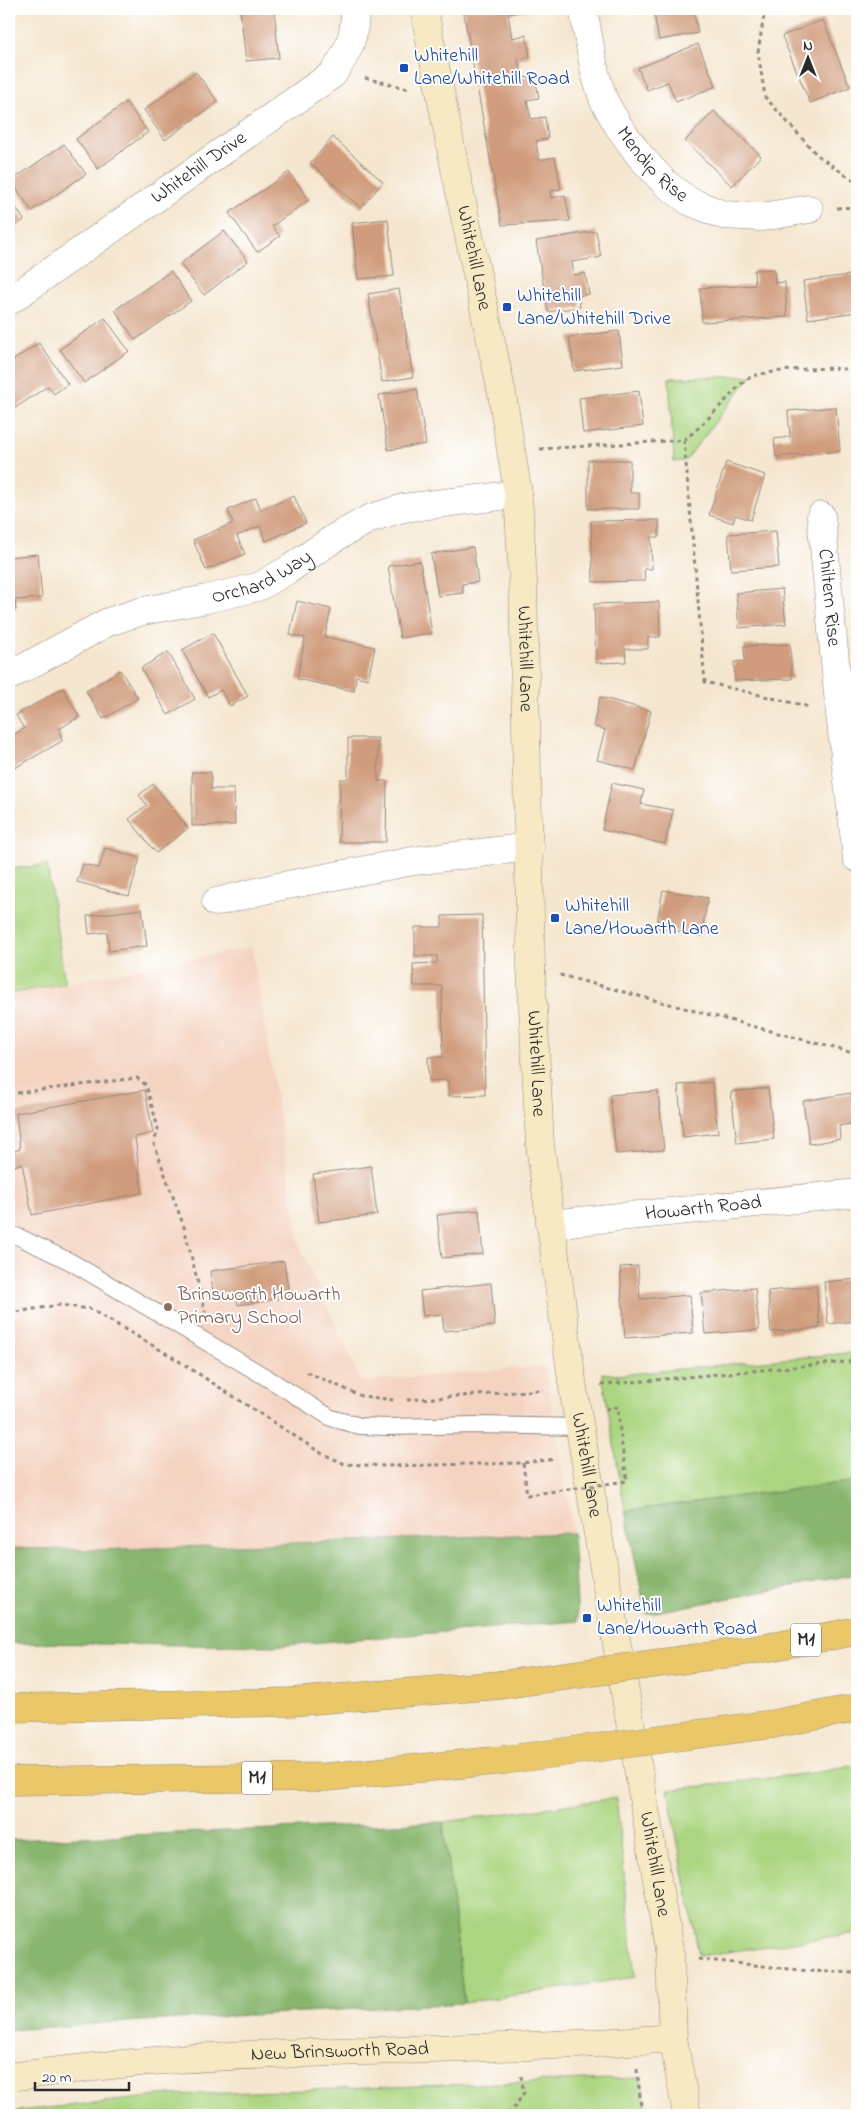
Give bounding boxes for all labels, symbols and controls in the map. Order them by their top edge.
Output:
north arrow [784,32,834,82]
text: N [803,36,813,57]
place label: Whitehill Lane/Whitehill Road [414,42,570,94]
marker: Whitehill Lane/Whitehill Road [398,62,410,74]
street label: Mendip Rise [609,121,694,210]
street label: Whitehill Drive [145,124,253,212]
street label: Whitehill Lane [449,203,499,313]
place label: Whitehill Lane/Whitehill Drive [517,282,671,334]
marker: Whitehill Lane/Whitehill Drive [501,301,513,313]
street label: Orchard Way [209,543,318,612]
street label: Chiltern Rise [810,547,848,648]
street label: Whitehill Lane [509,605,540,712]
place label: Whitehill Lane/Howarth Lane [565,892,719,944]
marker: Whitehill Lane/Howarth Lane [549,912,561,924]
street label: Whitehill Lane [519,1010,553,1117]
street label: Howarth Road [644,1188,763,1229]
place label: Brinsworth Howarth Primary School [177,1281,340,1333]
marker: Brinsworth Howarth Primary School [162,1301,174,1313]
street label: Whitehill Lane [563,1410,609,1520]
place label: Whitehill Lane/Howarth Road [597,1592,757,1644]
marker: Whitehill Lane/Howarth Road [581,1612,593,1624]
road number: M1 [791,1624,821,1656]
road number: M1 [242,1762,272,1795]
street label: Whitehill Lane [631,1809,678,1919]
street label: New Brinsworth Road [250,2035,429,2069]
scale bar [35,2059,129,2091]
text: 20 m [42,2067,72,2089]

